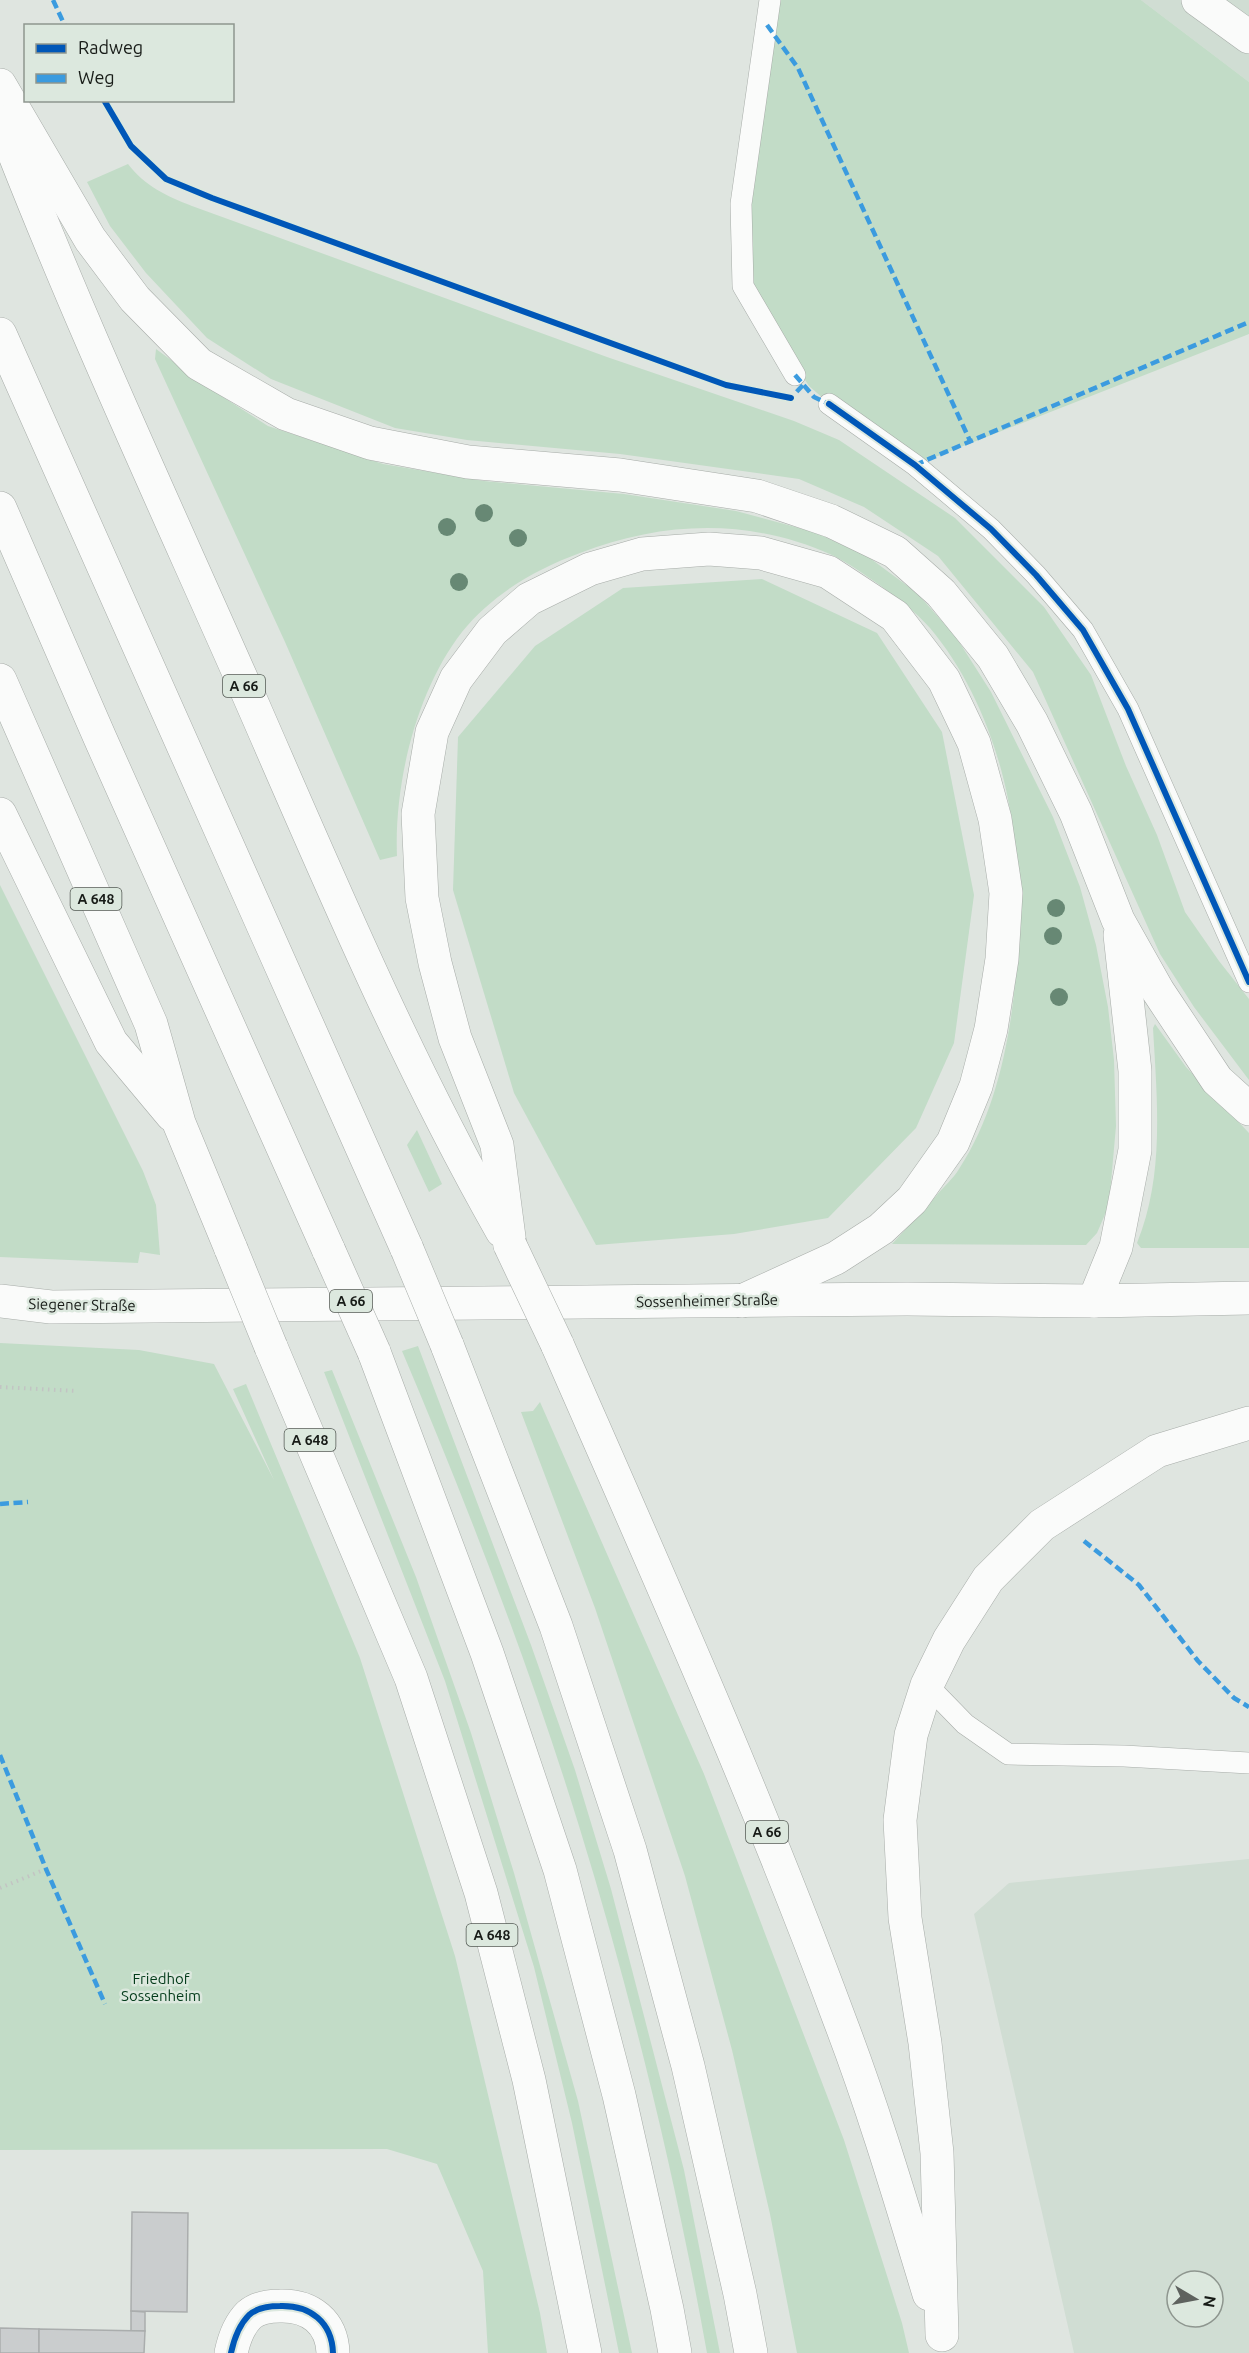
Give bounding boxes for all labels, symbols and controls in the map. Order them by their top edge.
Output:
legend [24,24,234,102]
text: Radweg [78,37,143,57]
text: Weg [78,67,115,87]
road number: A 66 [223,675,265,697]
road number: A 648 [70,888,122,910]
road number: A 66 [330,1290,372,1312]
street label: Sossenheimer Straße [636,1291,778,1310]
street label: Siegener Straße [28,1295,136,1314]
road number: A 648 [284,1429,336,1451]
road number: A 66 [746,1821,788,1843]
road number: A 648 [466,1924,518,1946]
park label: Friedhof Sossenheim [121,1970,201,2004]
north arrow [1165,2269,1225,2329]
text: N [1200,2294,1220,2309]

